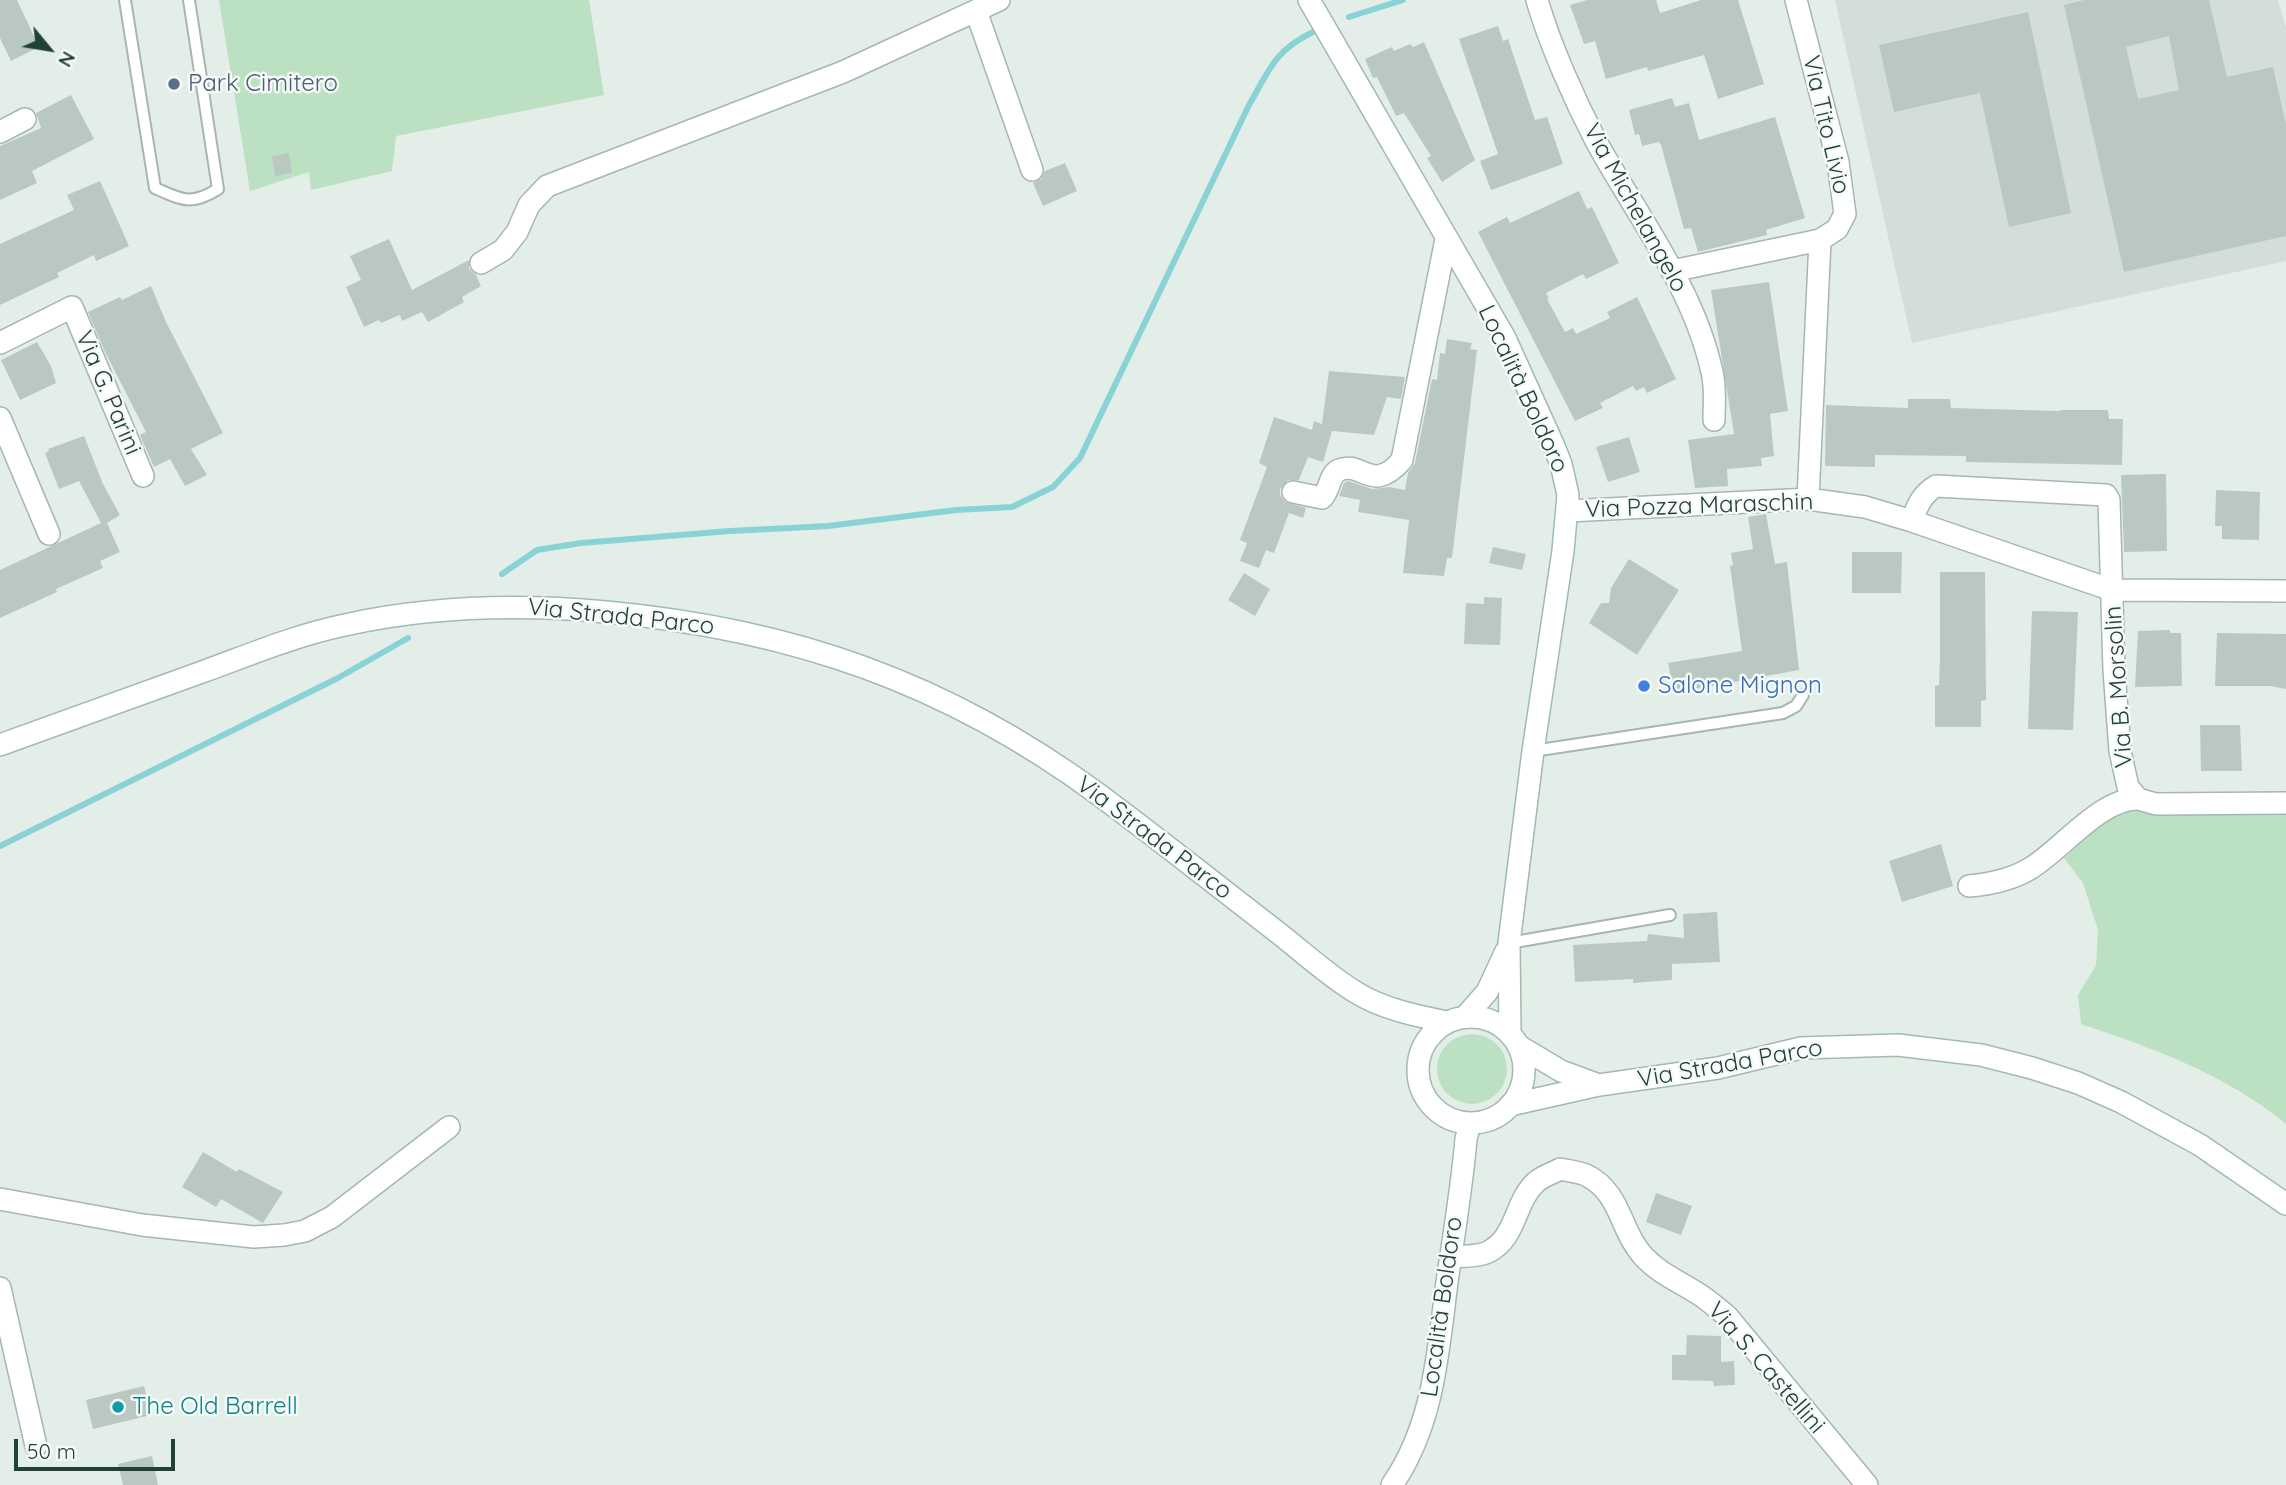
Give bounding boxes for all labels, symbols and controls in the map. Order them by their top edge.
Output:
north arrow [14,14,84,84]
text: N [53,47,81,72]
street label: Via Tito Livio [1796,53,1856,197]
place label: Park Cimitero [188,70,338,98]
marker: Park Cimitero [166,76,182,92]
street label: Via Michelangelo [1577,119,1693,297]
street label: Località Boldoro [1472,301,1574,477]
street label: Via G. Parini [69,327,147,459]
street label: Via Pozza Maraschin [1584,488,1814,524]
street label: Via Strada Parco [526,593,716,641]
street label: Via B. Morsolin [2099,605,2139,769]
place label: Salone Mignon [1658,672,1822,700]
marker: Salone Mignon [1636,678,1652,694]
street label: Via Strada Parco [1071,770,1237,906]
street label: Via Strada Parco [1635,1034,1825,1094]
street label: Località Boldoro [1415,1215,1469,1399]
street label: Via S. Castellini [1701,1296,1831,1440]
place label: The Old Barrell [132,1393,298,1421]
marker: The Old Barrell [110,1399,126,1415]
scale bar [18,1426,178,1470]
text: 50 m [27,1438,76,1464]

